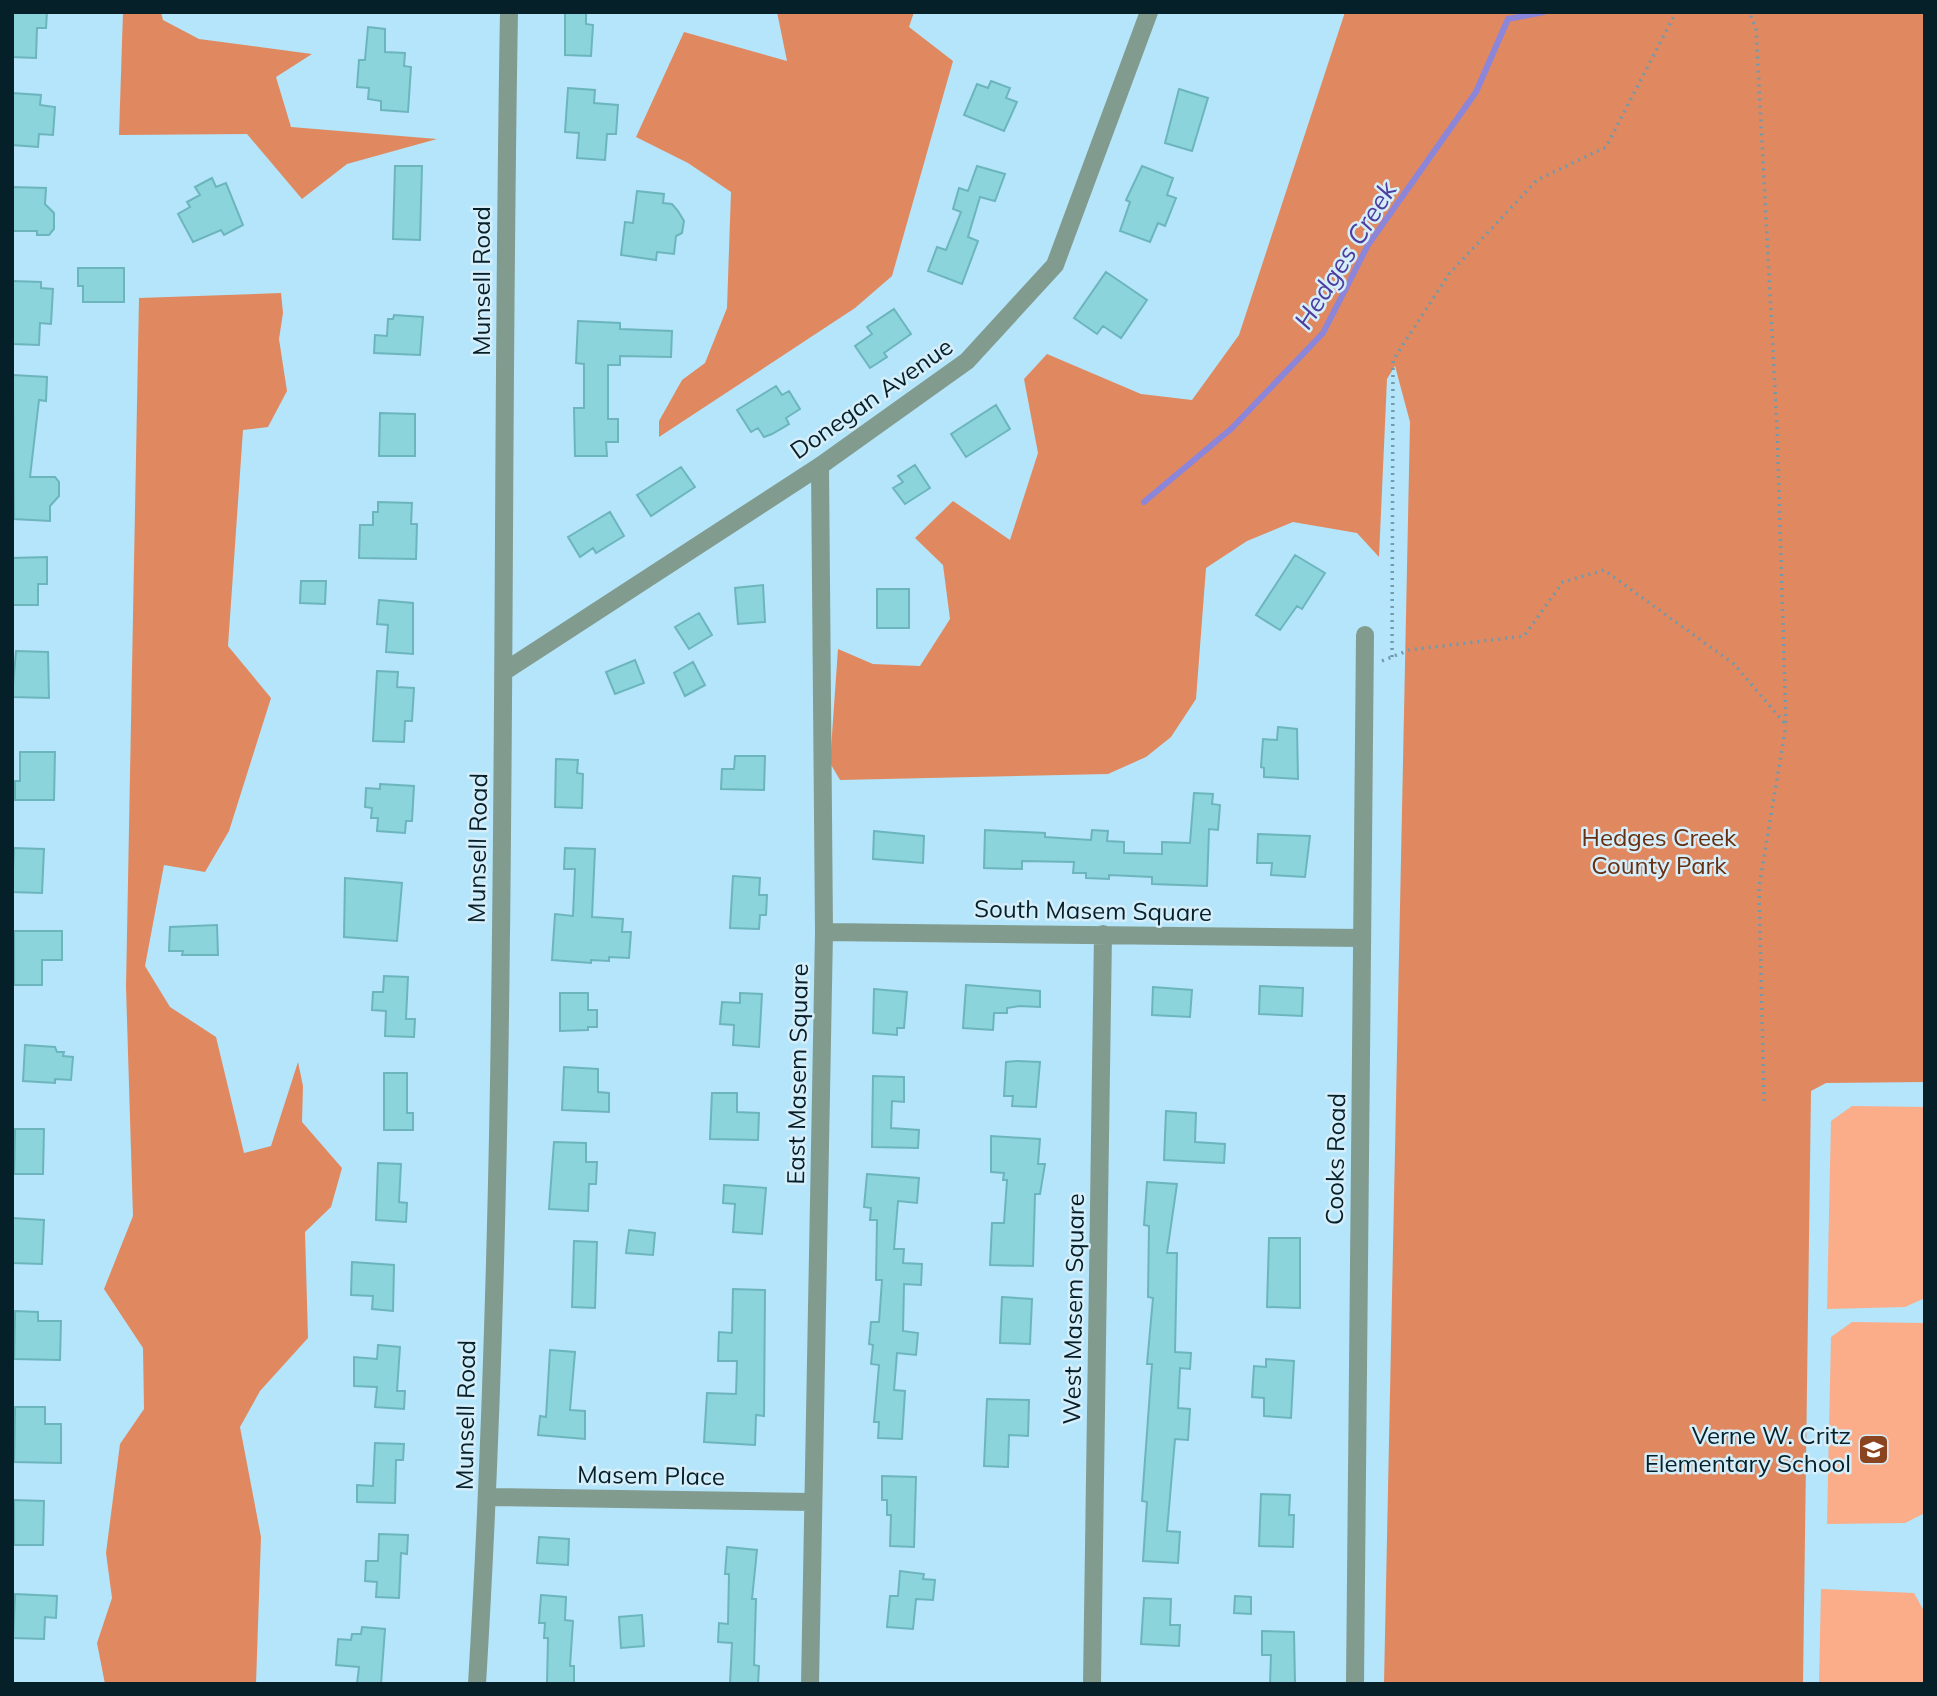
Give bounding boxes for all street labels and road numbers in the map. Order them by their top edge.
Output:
street label: Munsell Road [466,206,496,356]
street label: Donegan Avenue [784,331,958,465]
street label: Munsell Road [461,773,493,923]
street label: South Masem Square [974,893,1212,927]
street label: East Masem Square [780,963,814,1185]
street label: Cooks Road [1319,1093,1351,1225]
street label: West Masem Square [1056,1193,1090,1425]
street label: Munsell Road [449,1340,481,1490]
street label: Masem Place [577,1459,725,1491]

